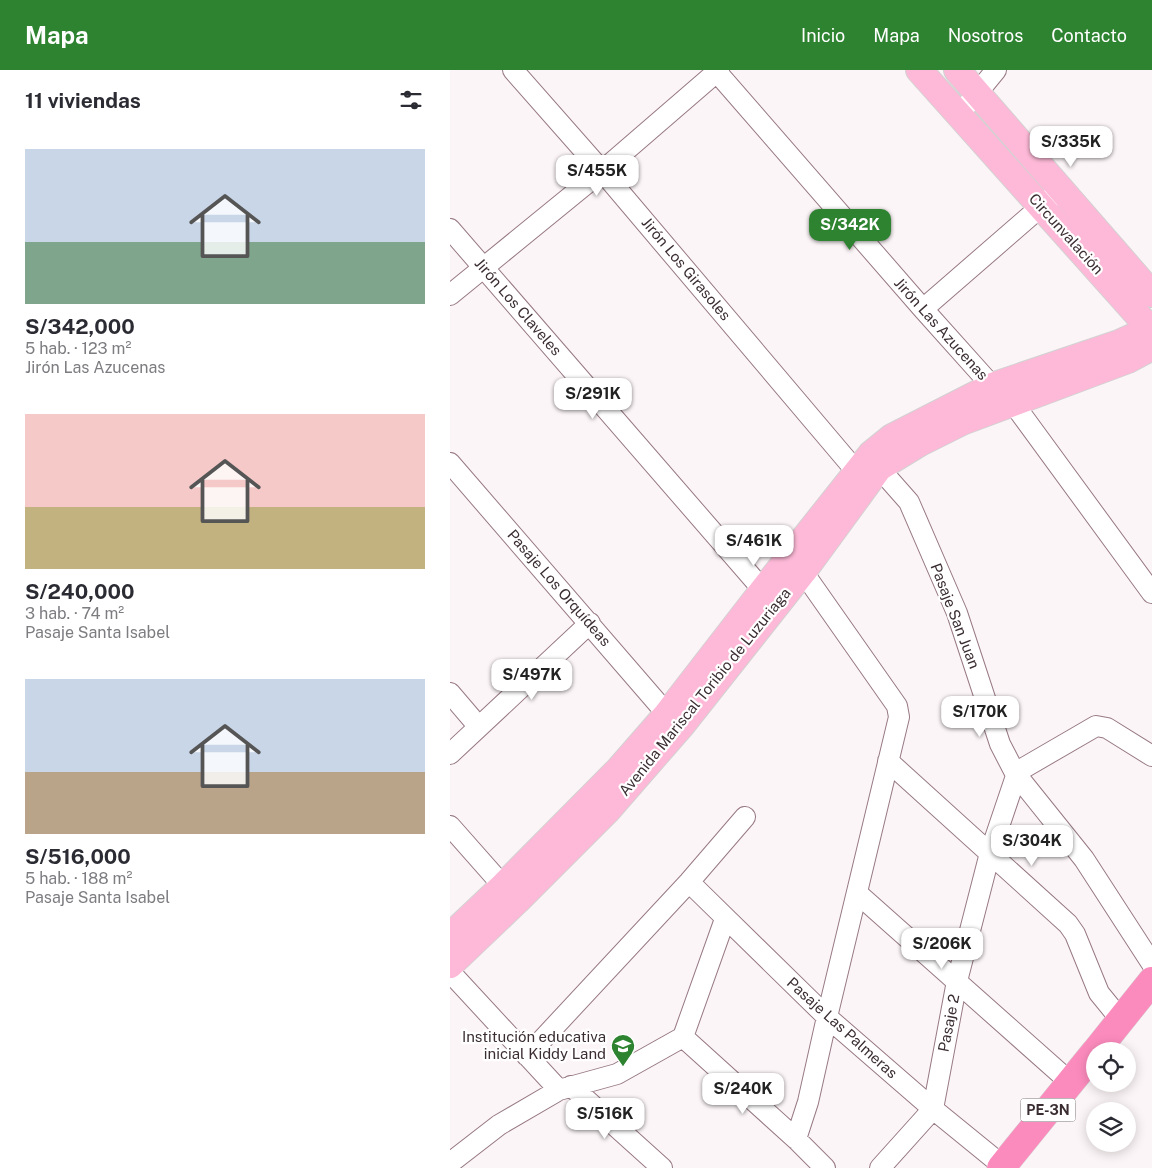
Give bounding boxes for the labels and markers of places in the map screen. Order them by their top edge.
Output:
pin: S/335K [1030,126,1112,168]
pin: S/455K [556,154,638,197]
pin: S/342K [809,208,891,251]
pin: S/291K [552,378,634,420]
pin: S/461K [713,524,795,567]
pin: S/497K [491,658,573,701]
pin: S/170K [939,696,1021,738]
pin: S/304K [991,824,1073,867]
pin: S/206K [901,928,983,970]
place label: Institución educativa inicial Kiddy Land [462,1028,606,1062]
school or university icon: Institución educativa inicial Kiddy Land [610,1033,636,1067]
pin: S/240K [702,1072,784,1115]
pin: S/516K [564,1098,646,1140]

